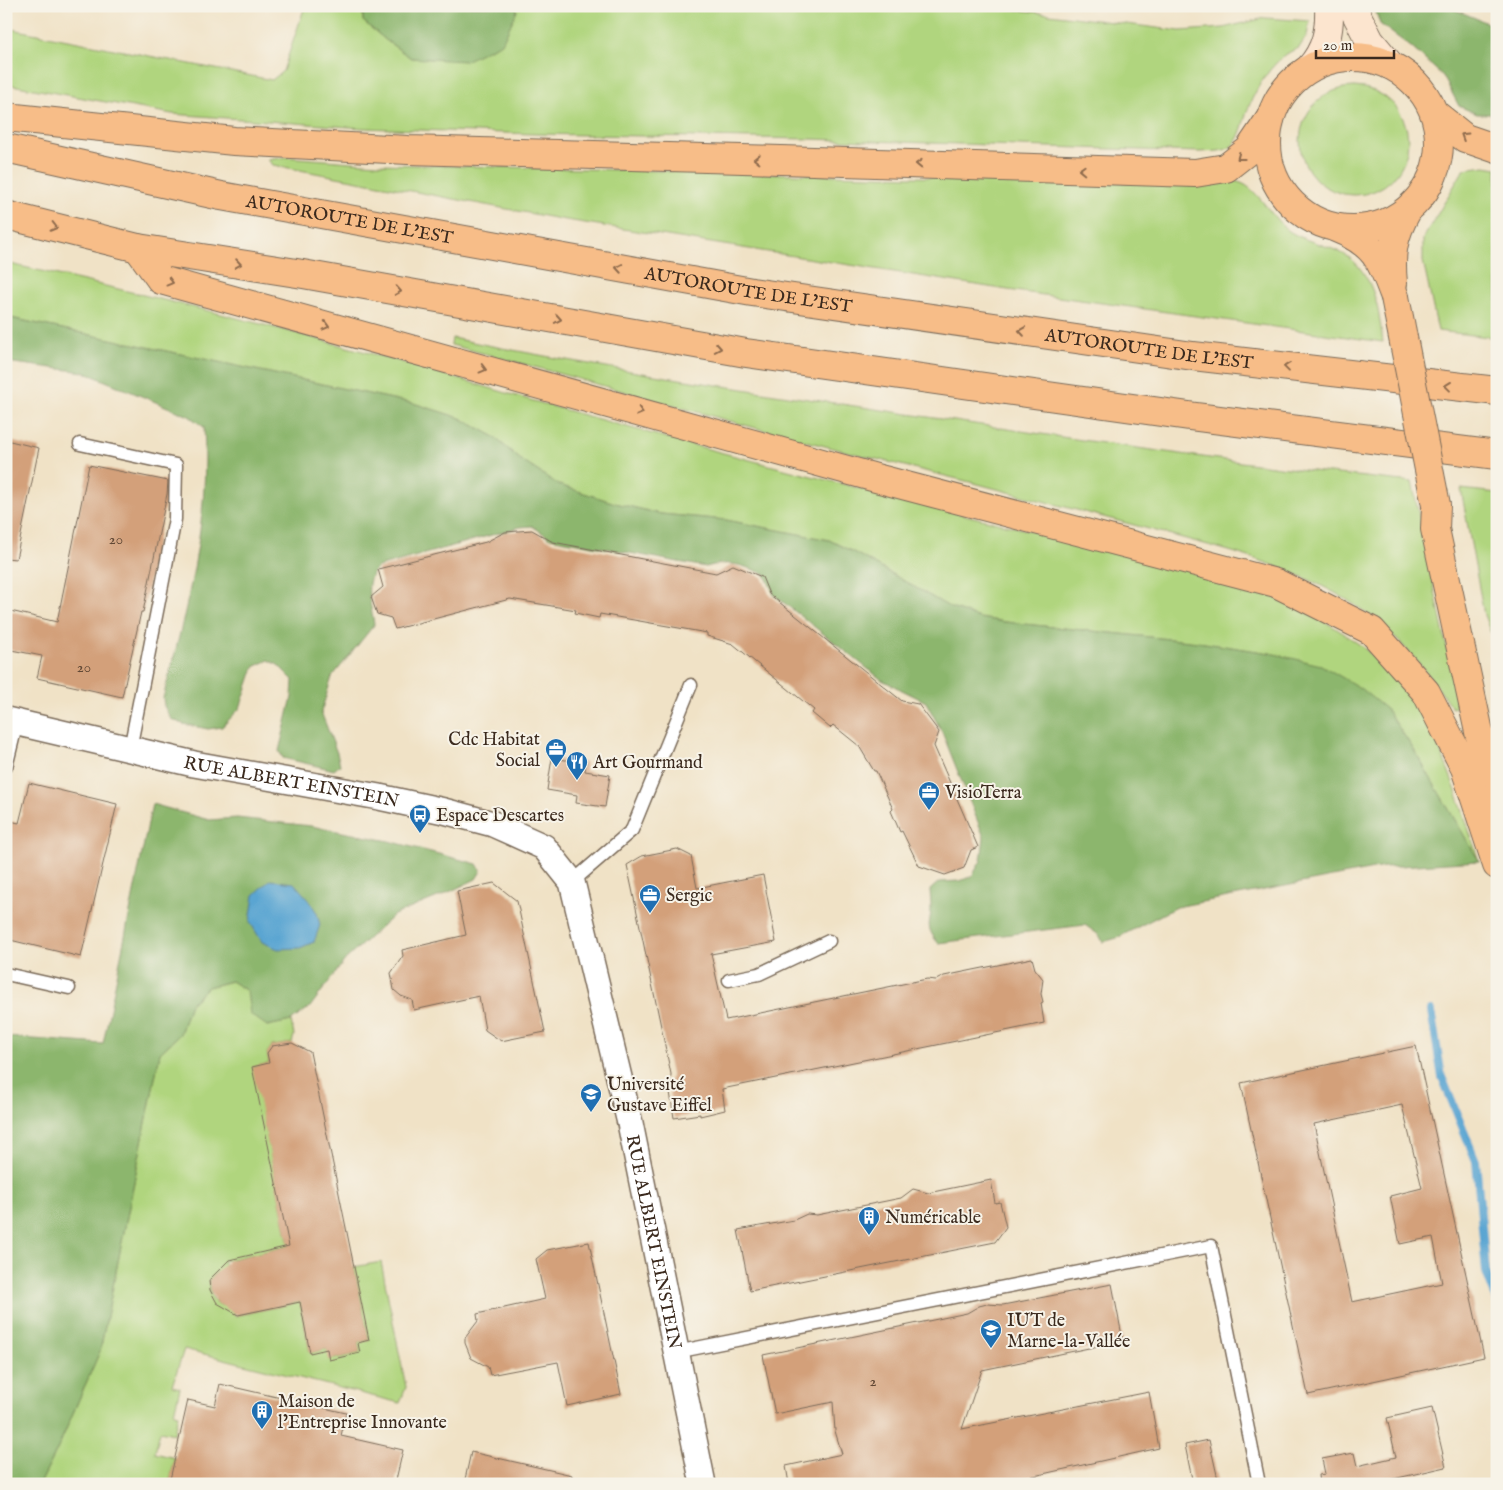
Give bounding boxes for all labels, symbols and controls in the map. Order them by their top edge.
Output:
scale bar [1316,28,1393,60]
text: 20 m [1323,36,1353,55]
one-way arrow [1460,132,1469,142]
one-way arrow [1237,152,1246,160]
one-way arrow [753,154,760,164]
one-way arrow [915,159,922,169]
one-way arrow [1077,164,1085,175]
street label: AUTOROUTE DE L’EST [243,191,455,251]
one-way arrow [49,221,58,232]
one-way arrow [233,258,242,268]
street label: AUTOROUTE DE L’EST [642,263,854,319]
one-way arrow [615,264,624,274]
one-way arrow [165,277,173,287]
one-way arrow [394,285,402,295]
one-way arrow [554,314,562,324]
one-way arrow [322,320,330,330]
street label: AUTOROUTE DE L’EST [1042,324,1254,376]
one-way arrow [1017,327,1026,337]
one-way arrow [714,342,722,352]
one-way arrow [1283,362,1291,373]
one-way arrow [479,363,487,374]
one-way arrow [1444,381,1452,392]
one-way arrow [635,407,643,417]
house number: 20 [109,530,123,549]
house number: 20 [77,658,91,677]
place label: Cdc Habitat Social [448,729,540,773]
office icon: Cdc Habitat Social [544,737,568,768]
restaurant icon: Art Gourmand [565,750,589,781]
street label: RUE ALBERT EINSTEIN [181,752,401,814]
place label: Art Gourmand [592,752,703,775]
office icon: VisioTerra [917,780,941,811]
place label: VisioTerra [944,782,1022,805]
bus stop icon: Espace Descartes [408,803,432,834]
place label: Espace Descartes [436,805,564,828]
office icon: Sergic [638,883,662,914]
place label: Sergic [666,885,713,908]
place label: Université Gustave Eiffel [607,1074,712,1118]
school or university icon: Université Gustave Eiffel [579,1082,603,1113]
street label: RUE ALBERT EINSTEIN [620,1133,686,1352]
building icon: Numéricable [857,1205,881,1236]
place label: Numéricable [885,1207,981,1230]
place label: IUT de Marne-la-Vallée [1007,1310,1130,1354]
school or university icon: IUT de Marne-la-Vallée [979,1318,1003,1349]
house number: 2 [869,1372,877,1391]
place label: Maison de l’Entreprise Innovante [278,1391,447,1435]
building icon: Maison de l’Entreprise Innovante [250,1399,274,1430]

